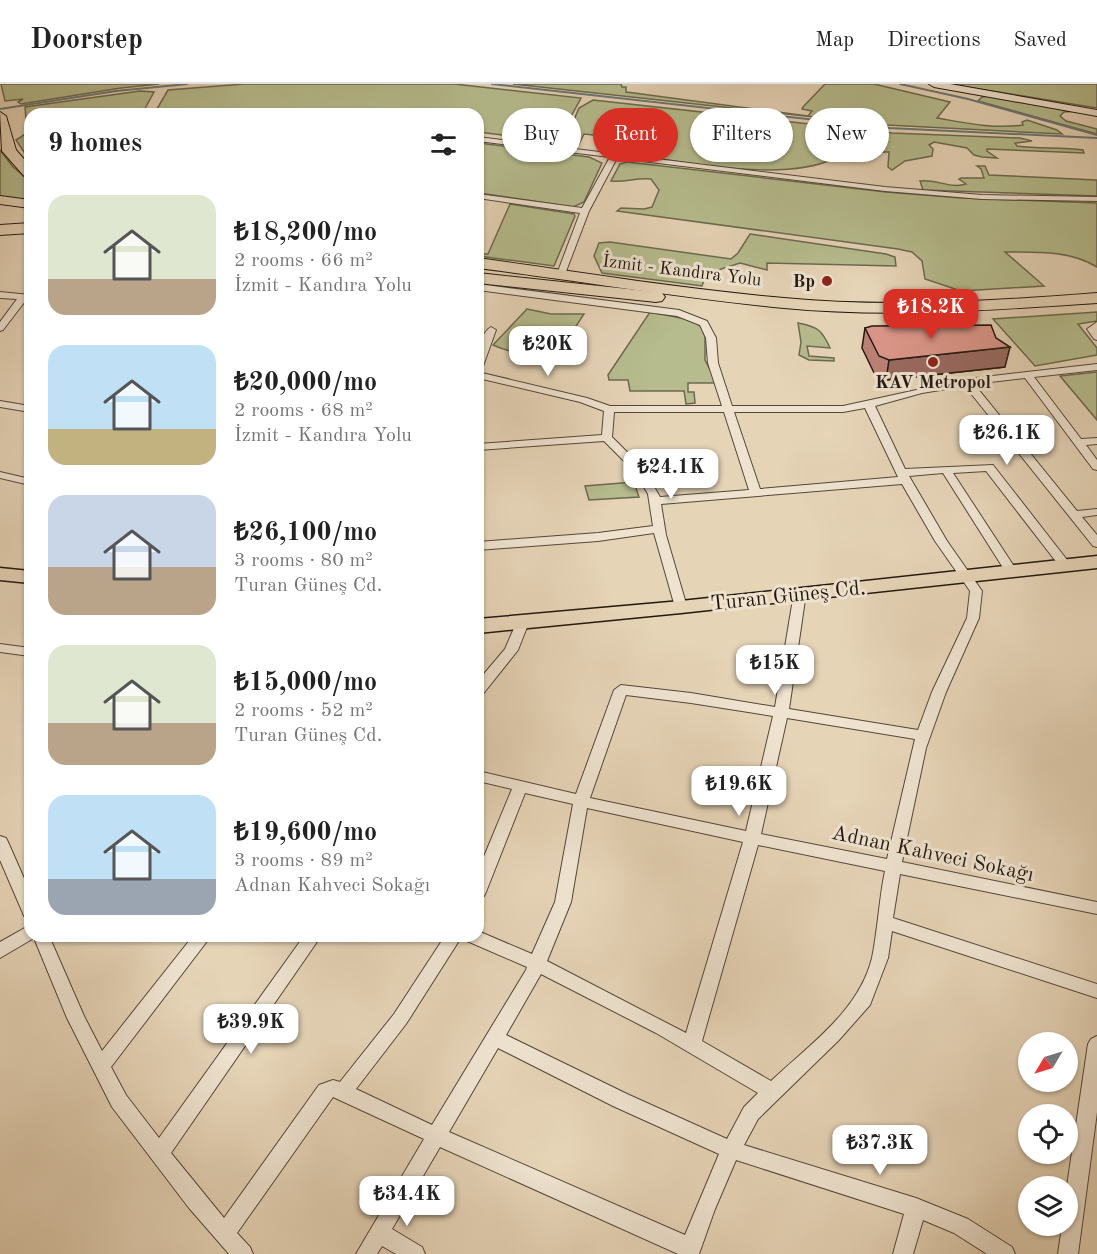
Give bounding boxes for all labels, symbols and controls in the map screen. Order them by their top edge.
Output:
text: Doorstep [30,27,143,55]
text: Map [815,30,854,51]
text: Directions [887,30,981,51]
text: Saved [1014,30,1067,51]
chip: Buy [502,108,581,162]
chip: Rent [593,108,678,162]
chip: Filters [690,108,793,162]
chip: New [805,108,889,162]
icon: filters [427,128,460,161]
text: 9 homes [48,131,142,157]
icon: home [96,219,168,291]
text: ₺18,200/mo [234,220,377,246]
street label: İzmit - Kandıra Yolu [601,249,763,290]
text: 2 rooms · 66 m² [234,251,373,271]
place label: Bp [792,273,815,291]
marker: Bp [820,274,834,288]
text: İzmit - Kandıra Yolu [234,276,412,296]
pin: ₺18.2K [882,289,980,340]
text: ₺18.2K [897,298,965,318]
pin: ₺20K [512,326,584,377]
text: ₺20K [523,335,573,355]
marker: KAV Metropol [926,355,940,369]
icon: home [96,369,168,441]
text: ₺20,000/mo [234,370,377,396]
place label: KAV Metropol [875,374,992,392]
text: 2 rooms · 68 m² [234,401,373,421]
pin: ₺26.1K [958,415,1056,466]
text: ₺26.1K [973,424,1041,444]
text: İzmit - Kandıra Yolu [234,426,412,446]
pin: ₺24.1K [622,449,720,500]
text: ₺24.1K [637,458,705,478]
icon: home [96,519,168,591]
text: ₺26,100/mo [234,520,377,546]
text: 3 rooms · 80 m² [234,551,373,571]
text: Turan Güneş Cd. [234,576,382,596]
street label: Turan Güneş Cd. [710,578,867,615]
pin: ₺15K [739,645,811,696]
text: ₺15K [750,654,800,674]
icon: home [96,669,168,741]
text: ₺15,000/mo [234,670,377,696]
text: 2 rooms · 52 m² [234,701,373,721]
text: Turan Güneş Cd. [234,726,382,746]
pin: ₺19.6K [690,766,788,817]
text: ₺19.6K [705,775,773,795]
icon: home [96,819,168,891]
text: ₺19,600/mo [234,820,377,846]
street label: Adnan Kahveci Sokağı [830,823,1036,886]
text: 3 rooms · 89 m² [234,851,373,871]
text: Adnan Kahveci Sokağı [234,876,430,896]
pin: ₺39.9K [202,1004,300,1055]
text: ₺39.9K [217,1013,285,1033]
north arrow [1018,1032,1078,1092]
map controls [1018,1032,1078,1236]
button: locate [1018,1104,1078,1164]
pin: ₺37.3K [831,1125,929,1176]
text: ₺37.3K [846,1134,914,1154]
pin: ₺34.4K [358,1176,456,1227]
button: layers [1018,1176,1078,1236]
text: ₺34.4K [373,1185,441,1205]

